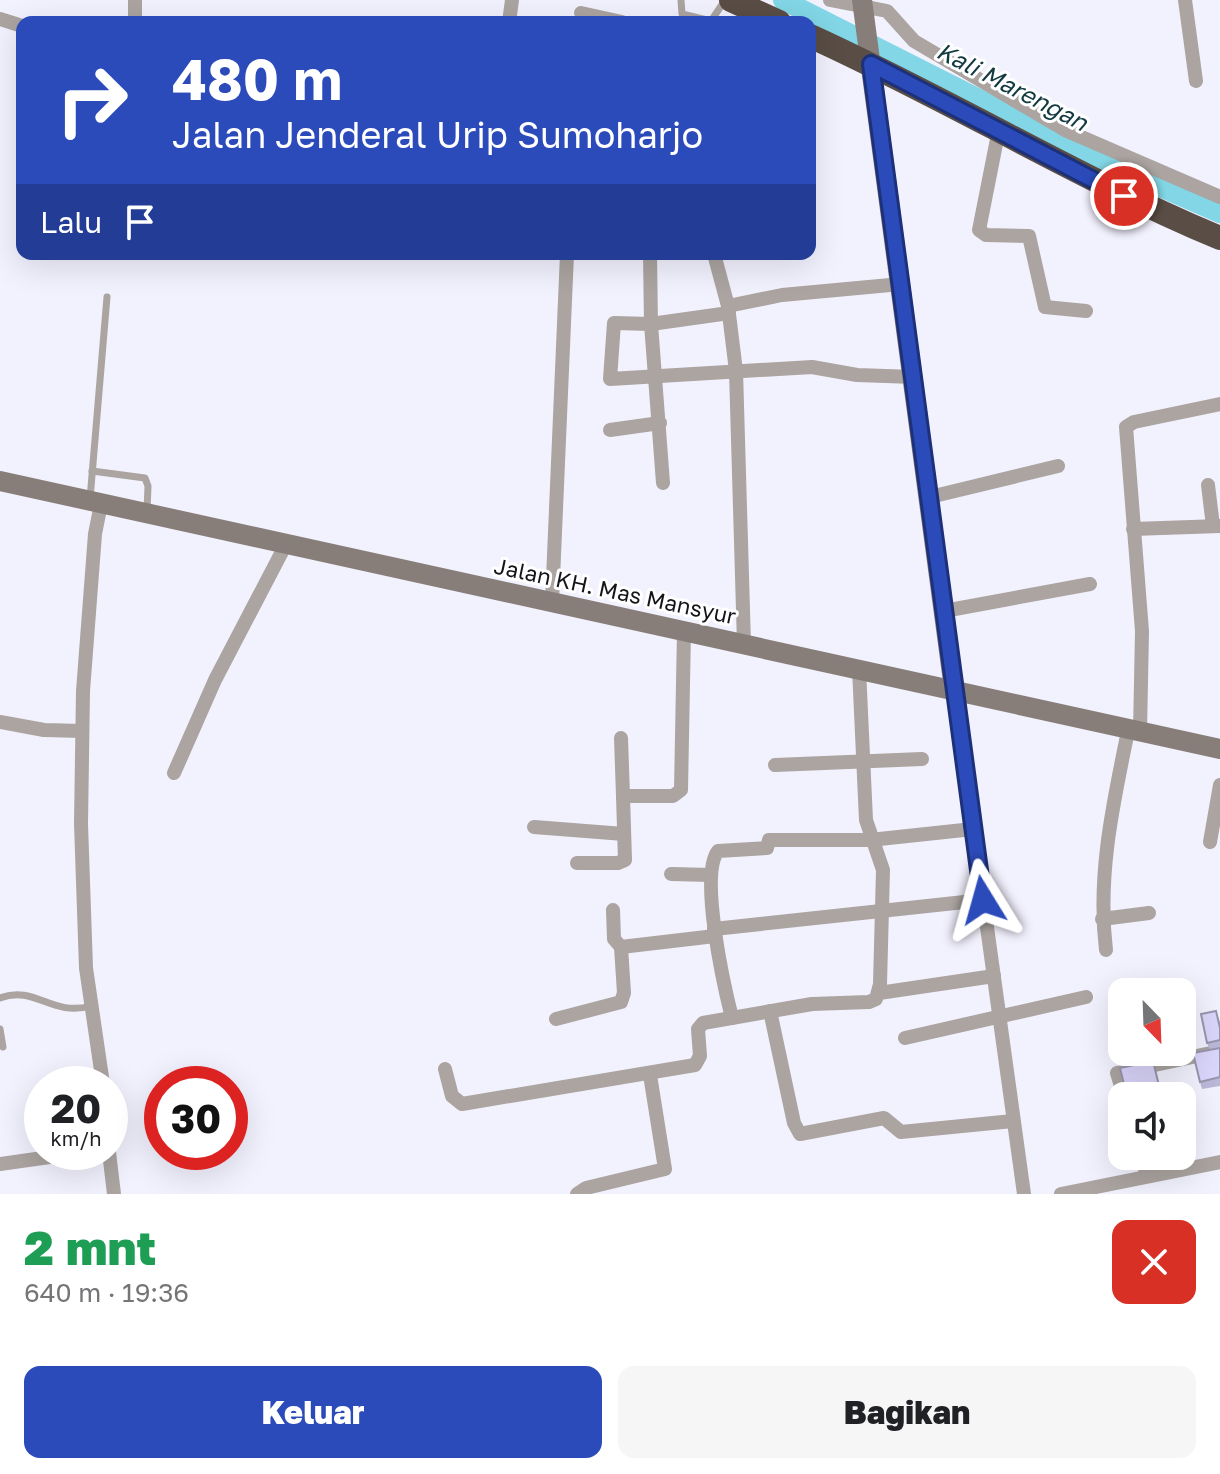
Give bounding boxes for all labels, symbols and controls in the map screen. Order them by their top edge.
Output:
water label: Kali Marengan [932,35,1094,138]
text: 480 m [172,45,342,112]
icon: right [40,48,144,152]
text: Jalan Jenderal Urip Sumoharjo [172,113,703,156]
pin [1090,162,1158,230]
icon: arrive [1102,174,1146,218]
icon: arrive [118,200,162,244]
text: Lalu [40,204,102,240]
street label: Jalan KH. Mas Mansyur [492,552,739,629]
position arrow [941,858,1025,942]
north arrow [1108,978,1196,1066]
map controls [1108,978,1196,1170]
speed limit sign: 30 [144,1066,248,1170]
button: sound [1108,1082,1196,1170]
text: 20 [51,1084,101,1132]
text: km/h [51,1126,101,1150]
text: 2 mnt [24,1218,156,1276]
button: close [1112,1220,1196,1304]
text: 640 m · 19:36 [24,1277,189,1308]
button: Keluar [24,1366,602,1458]
button: Bagikan [618,1366,1196,1458]

